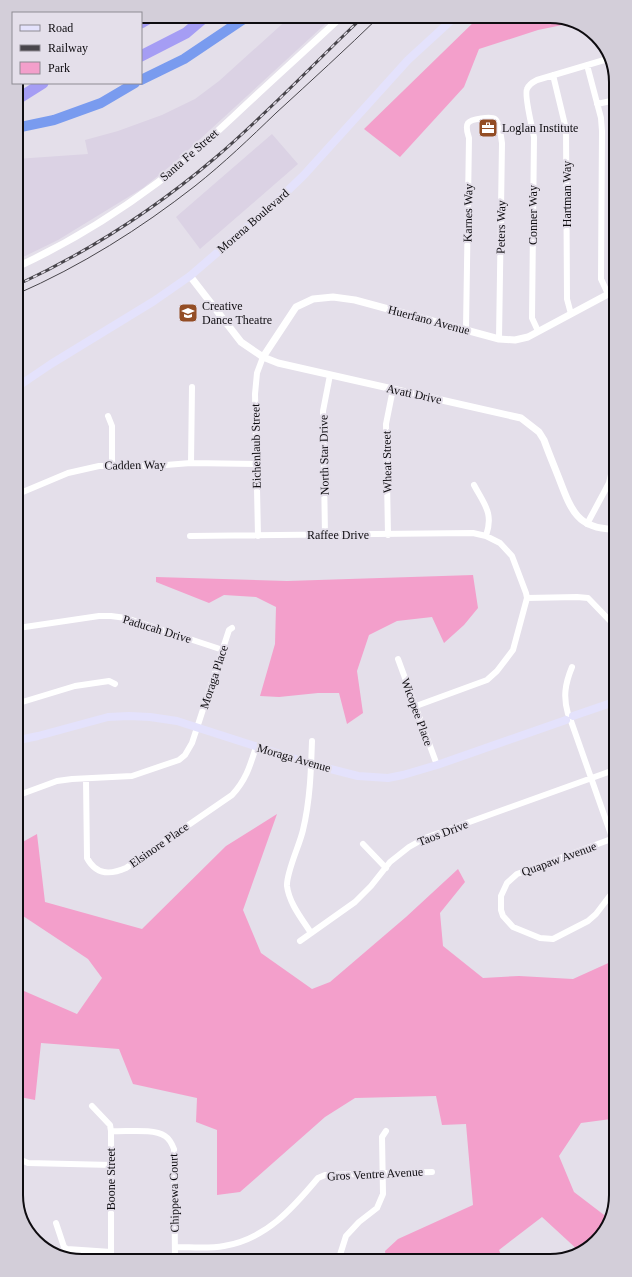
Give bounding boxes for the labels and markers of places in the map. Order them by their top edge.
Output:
office icon: Loglan Institute [477,117,499,139]
place label: Loglan Institute [502,121,578,135]
place label: Creative Dance Theatre [202,299,272,327]
school or university icon: Creative Dance Theatre [177,302,199,324]

